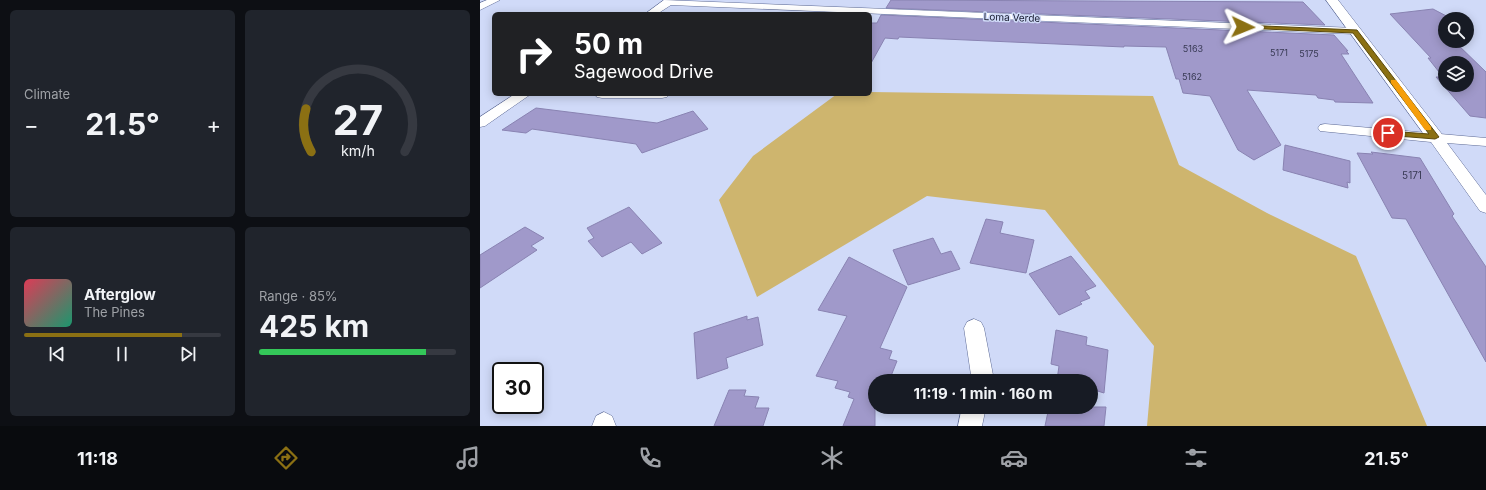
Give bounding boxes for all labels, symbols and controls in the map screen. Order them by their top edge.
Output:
position arrow [1222,6,1264,48]
street label: Loma Verde [983,10,1041,24]
map controls [1438,12,1474,92]
button: search [1438,12,1474,48]
text: 50 m [574,27,643,61]
icon: right [508,28,560,80]
house number: 5163 [1183,43,1204,54]
house number: 5171 [1270,47,1288,58]
house number: 5175 [1299,48,1319,59]
button: layers [1438,56,1474,92]
text: Sagewood Drive [574,61,714,82]
house number: 5162 [1182,71,1202,82]
text: Climate [24,86,70,102]
text: 27 [332,94,383,144]
text: 21.5° [85,106,160,142]
text: − [24,112,39,138]
text: + [206,112,221,138]
pin [1371,116,1405,150]
icon: arrive [1377,122,1399,144]
text: km/h [341,141,374,158]
house number: 5171 [1402,169,1422,181]
text: Afterglow [84,285,156,304]
text: Range · 85% [259,288,338,304]
text: The Pines [84,304,145,320]
text: 425 km [259,308,369,344]
icon: previous [46,343,68,365]
icon: pause [111,343,133,365]
icon: next [177,343,199,365]
speed limit sign: 30 [492,362,544,414]
text: 11:19 · 1 min · 160 m [913,384,1053,403]
icon: directions [272,444,300,472]
icon: music [454,444,482,472]
icon: phone [636,444,664,472]
icon: climate [818,444,846,472]
icon: car [1000,444,1028,472]
icon: filters [1182,444,1210,472]
text: 11:18 [77,448,118,469]
text: 21.5° [1364,448,1409,469]

